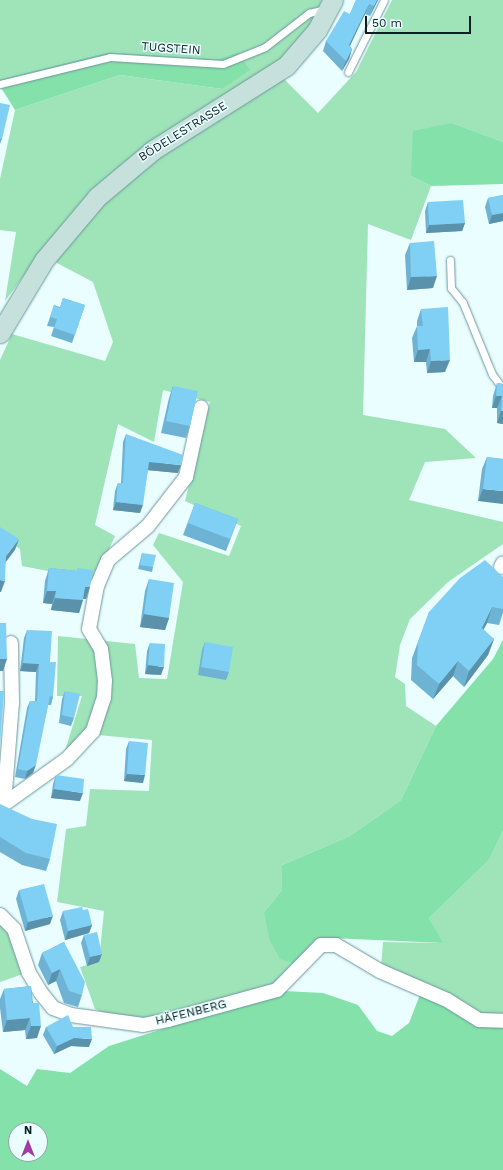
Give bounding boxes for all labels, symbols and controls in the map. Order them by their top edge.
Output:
scale bar [367,8,473,34]
text: 50 m [372,16,402,30]
street label: TUGSTEIN [141,40,201,58]
street label: BÖDELESTRASSE [136,99,230,165]
street label: HÄFENBERG [154,997,228,1029]
north arrow [8,1122,48,1162]
text: N [24,1124,32,1137]

